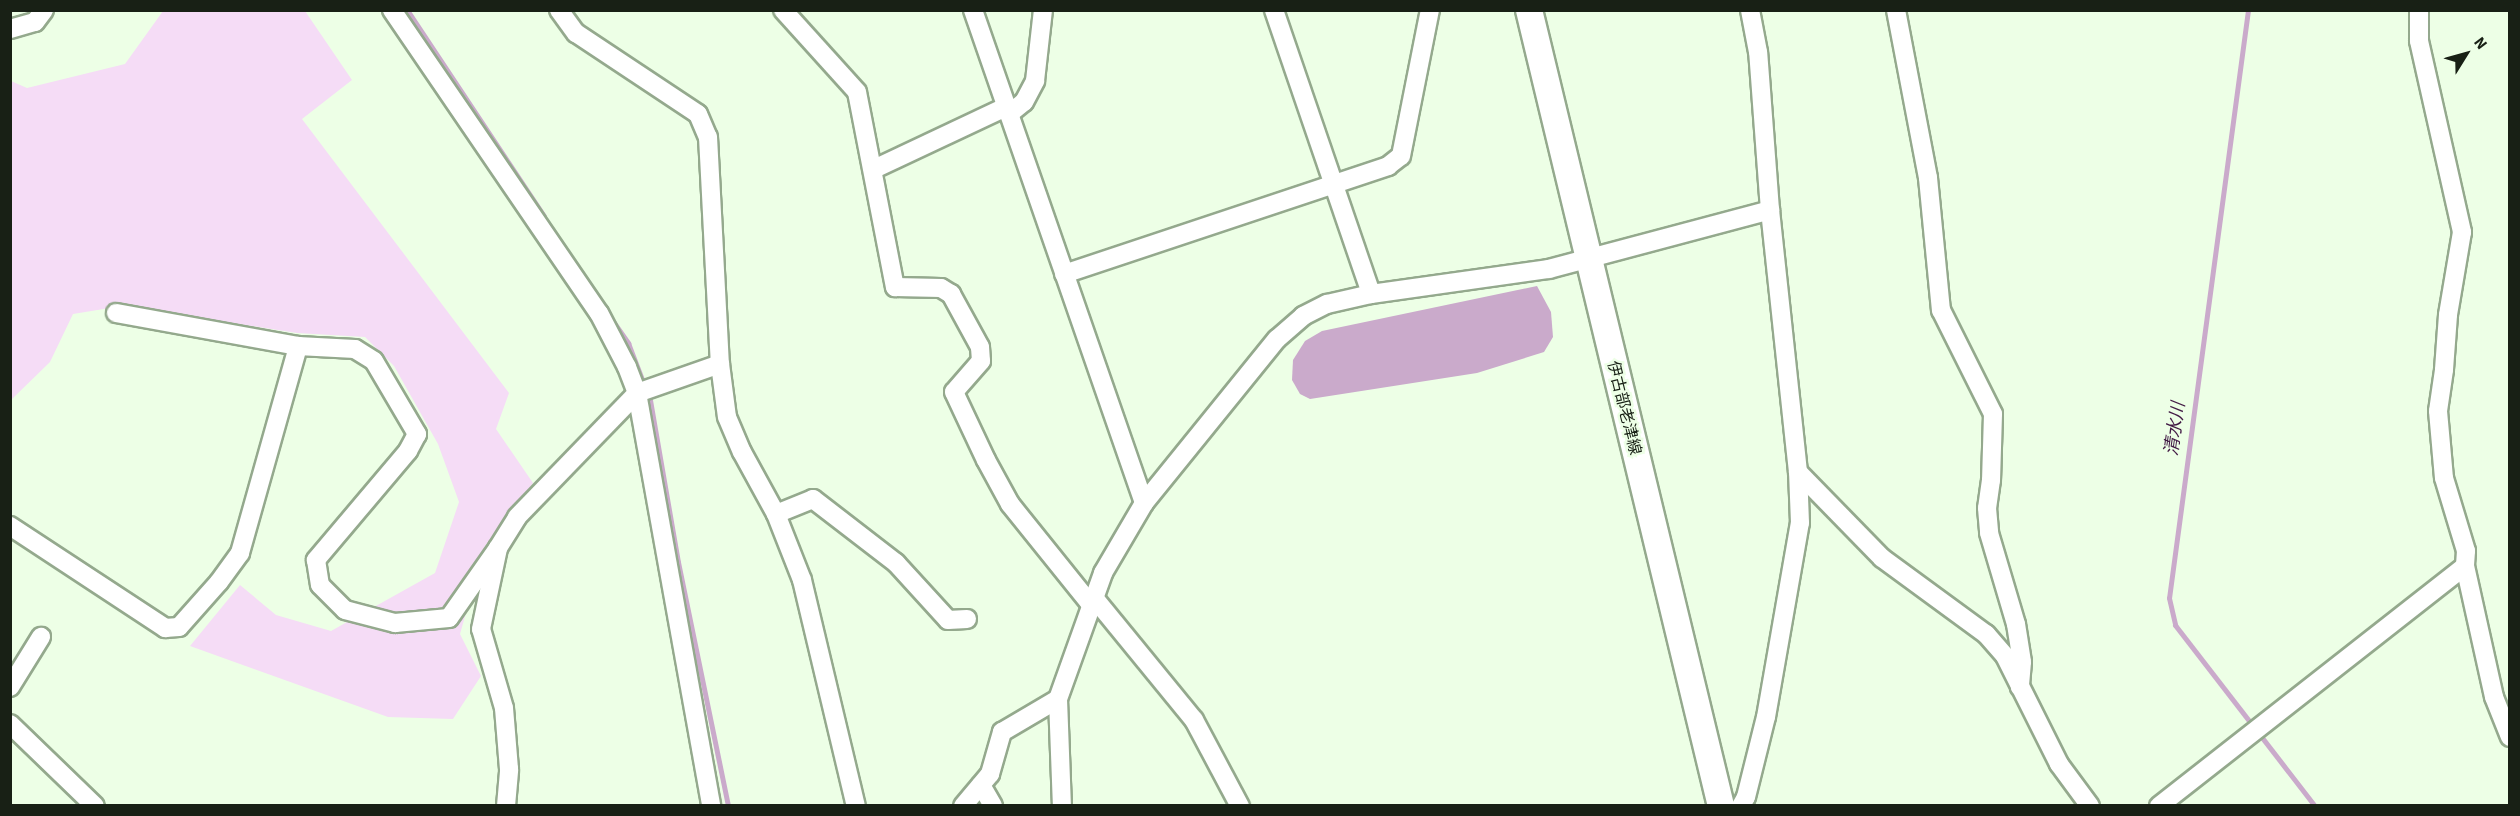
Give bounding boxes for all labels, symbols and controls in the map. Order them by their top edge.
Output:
north arrow [2436,24,2496,84]
text: N [2468,32,2492,54]
street label: 伊古部老津線 [1603,359,1645,457]
water label: 清水川 [2162,401,2190,457]

